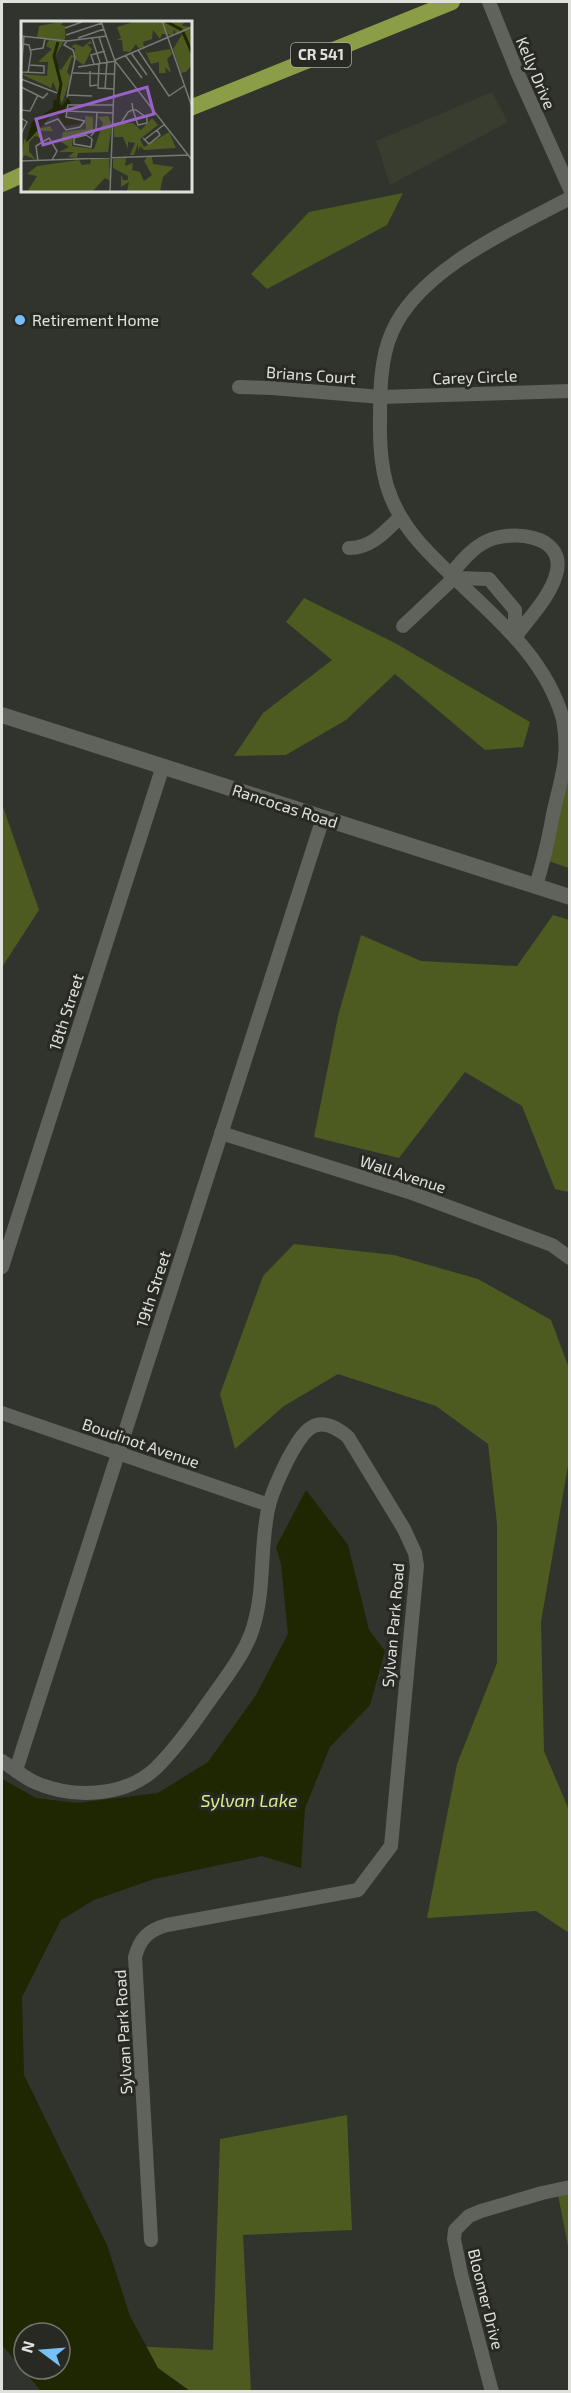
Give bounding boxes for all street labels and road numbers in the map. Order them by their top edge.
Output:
street label: Kelly Drive [513,34,560,112]
road number: CR 541 [291,43,351,67]
street label: Brians Court [266,362,357,387]
street label: Carey Circle [432,366,518,387]
street label: Rancocas Road [230,780,340,832]
street label: 18th Street [44,971,87,1053]
street label: Wall Avenue [358,1151,449,1196]
street label: 19th Street [131,1248,174,1329]
street label: Boudinot Avenue [80,1414,202,1471]
street label: Sylvan Park Road [378,1562,407,1688]
street label: Sylvan Park Road [110,1969,135,2095]
street label: Bloomer Drive [465,2247,508,2351]

